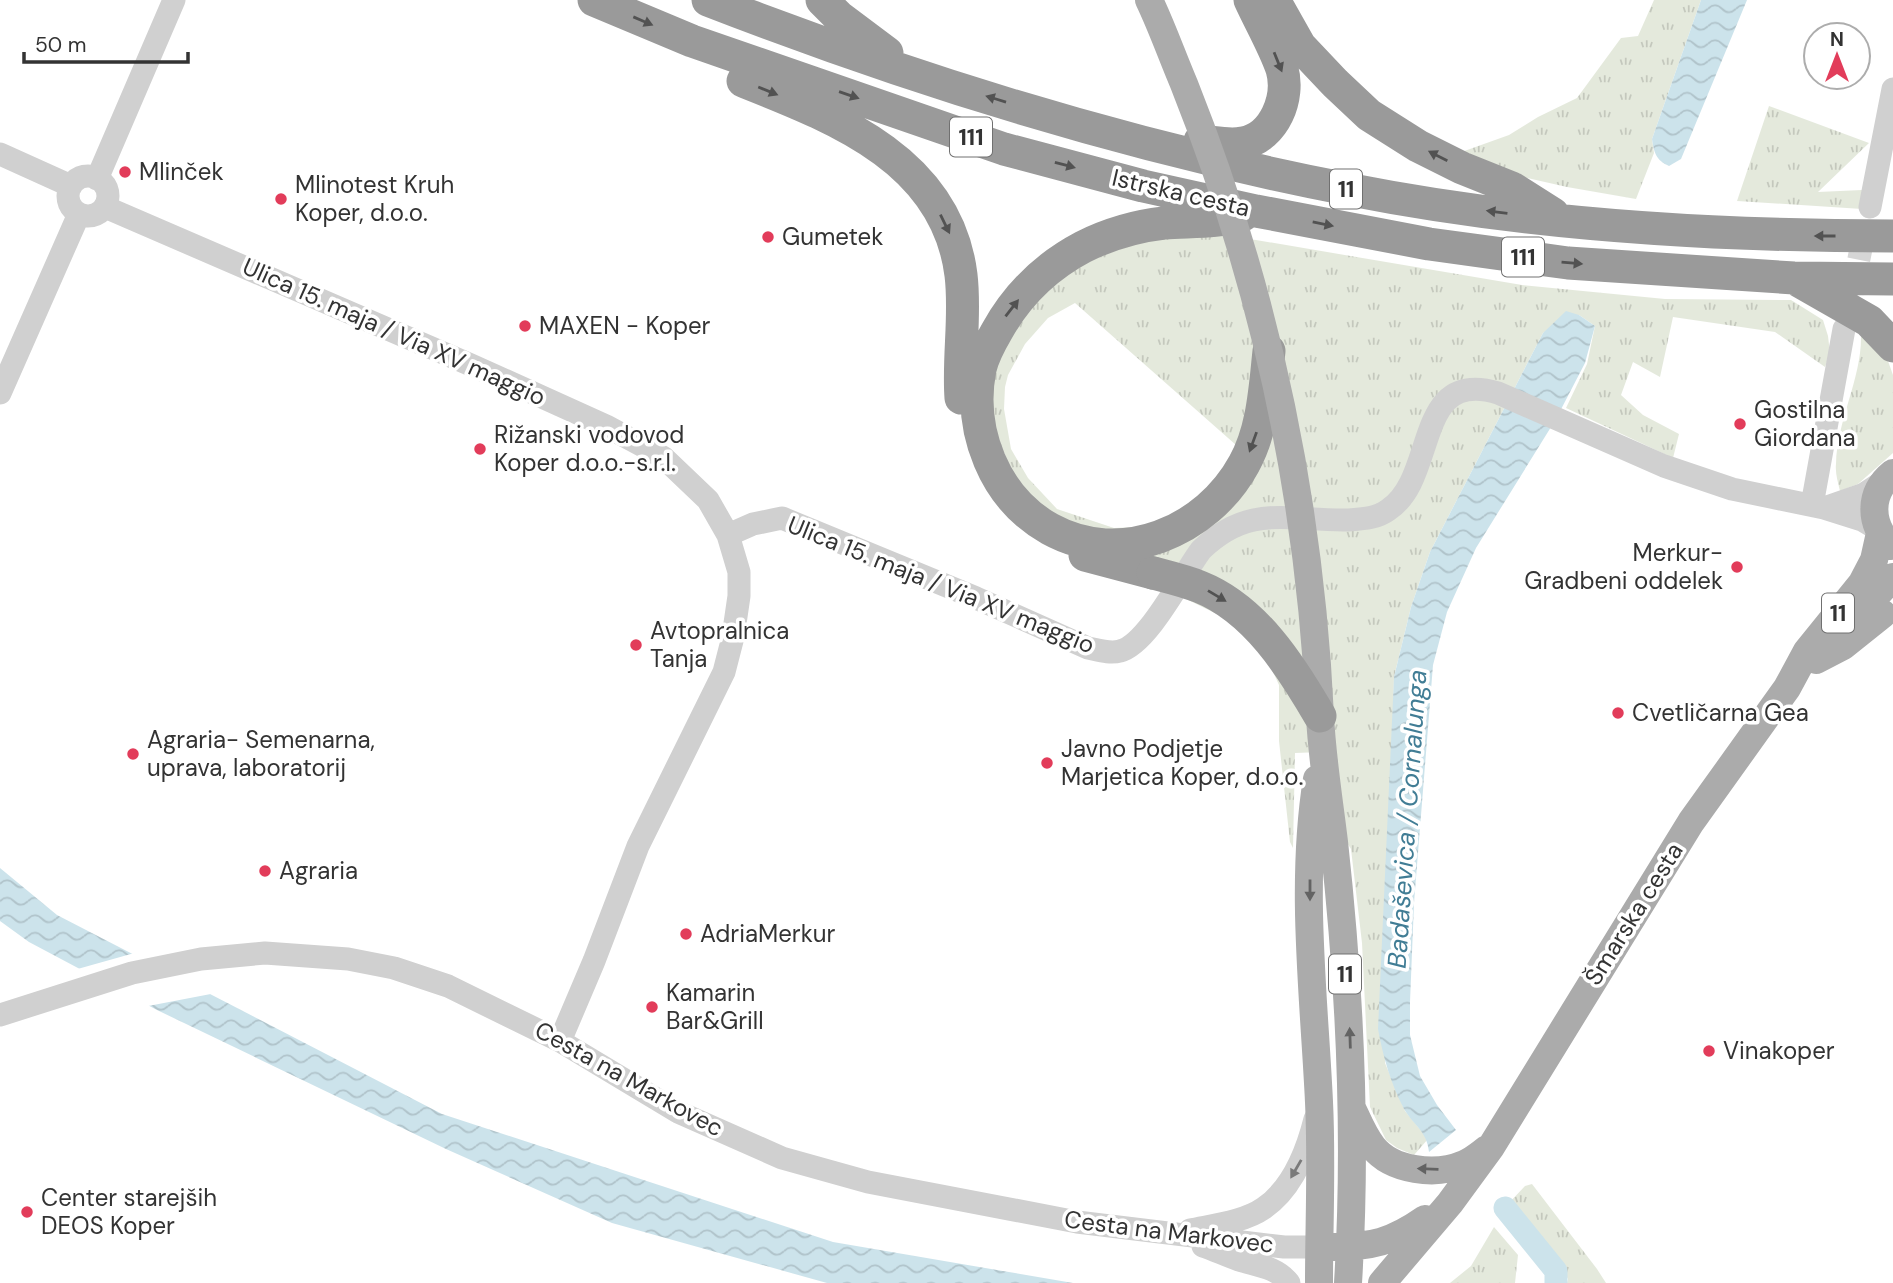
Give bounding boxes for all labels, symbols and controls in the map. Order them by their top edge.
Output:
one-way arrow [633,15,654,26]
scale bar [24,21,189,65]
north arrow [1802,21,1872,91]
text: N [1830,27,1844,52]
text: 50 m [35,31,86,59]
one-way arrow [1272,52,1284,72]
one-way arrow [758,86,779,97]
one-way arrow [838,90,859,101]
one-way arrow [985,93,1006,103]
road number: 111 [950,118,992,156]
one-way arrow [1428,151,1448,162]
place label: Mlinček [139,156,224,187]
one-way arrow [1054,160,1076,171]
street label: Istrska cesta [1109,162,1253,223]
marker: Mlinček [117,164,133,180]
place label: Mlinotest Kruh Koper, d.o.o. [295,169,454,228]
road number: 11 [1330,170,1362,208]
marker: Mlinotest Kruh Koper, d.o.o. [273,191,289,207]
one-way arrow [1485,206,1507,217]
one-way arrow [939,213,951,234]
one-way arrow [1312,219,1334,230]
place label: Gumetek [782,221,883,252]
marker: Gumetek [760,229,776,245]
one-way arrow [1813,230,1835,242]
road number: 111 [1502,238,1544,276]
street label: Ulica 15. maja / Via XV maggio [238,251,550,412]
one-way arrow [1561,258,1583,269]
one-way arrow [1005,299,1020,317]
place label: MAXEN - Koper [539,310,711,341]
marker: MAXEN - Koper [517,318,533,334]
place label: Gostilna Giordana [1754,394,1856,453]
marker: Gostilna Giordana [1732,416,1748,432]
place label: Rižanski vodovod Koper d.o.o.-s.r.l. [494,419,684,478]
one-way arrow [1247,431,1258,452]
marker: Rižanski vodovod Koper d.o.o.-s.r.l. [472,441,488,457]
street label: Ulica 15. maja / Via XV maggio [783,509,1099,660]
place label: Merkur- Gradbeni oddelek [1524,537,1723,596]
marker: Merkur- Gradbeni oddelek [1729,559,1745,575]
one-way arrow [1207,590,1226,602]
road number: 11 [1822,594,1854,632]
place label: Avtopralnica Tanja [650,615,789,674]
marker: Avtopralnica Tanja [628,637,644,653]
water label: Badaševica / Cornalunga [1380,668,1434,970]
place label: Cvetličarna Gea [1632,697,1809,728]
marker: Cvetličarna Gea [1610,705,1626,721]
place label: Agraria- Semenarna, uprava, laboratorij [147,724,375,783]
place label: Javno Podjetje Marjetica Koper, d.o.o. [1061,733,1303,792]
marker: Agraria- Semenarna, uprava, laboratorij [125,746,141,762]
marker: Javno Podjetje Marjetica Koper, d.o.o. [1039,755,1055,771]
street label: Šmarska cesta [1577,837,1690,991]
place label: Agraria [279,855,358,886]
marker: Agraria [257,863,273,879]
one-way arrow [1304,879,1316,901]
place label: AdriaMerkur [700,918,836,949]
marker: AdriaMerkur [678,926,694,942]
road number: 11 [1329,954,1361,993]
place label: Kamarin Bar&Grill [666,977,764,1036]
marker: Kamarin Bar&Grill [644,999,660,1015]
street label: Cesta na Markovec [530,1014,729,1143]
one-way arrow [1344,1026,1355,1048]
place label: Vinakoper [1723,1035,1835,1066]
marker: Vinakoper [1701,1043,1717,1059]
one-way arrow [1290,1159,1302,1178]
one-way arrow [1417,1163,1439,1175]
place label: Center starejših DEOS Koper [41,1182,217,1241]
street label: Cesta na Markovec [1063,1203,1276,1260]
marker: Center starejših DEOS Koper [19,1204,35,1220]

